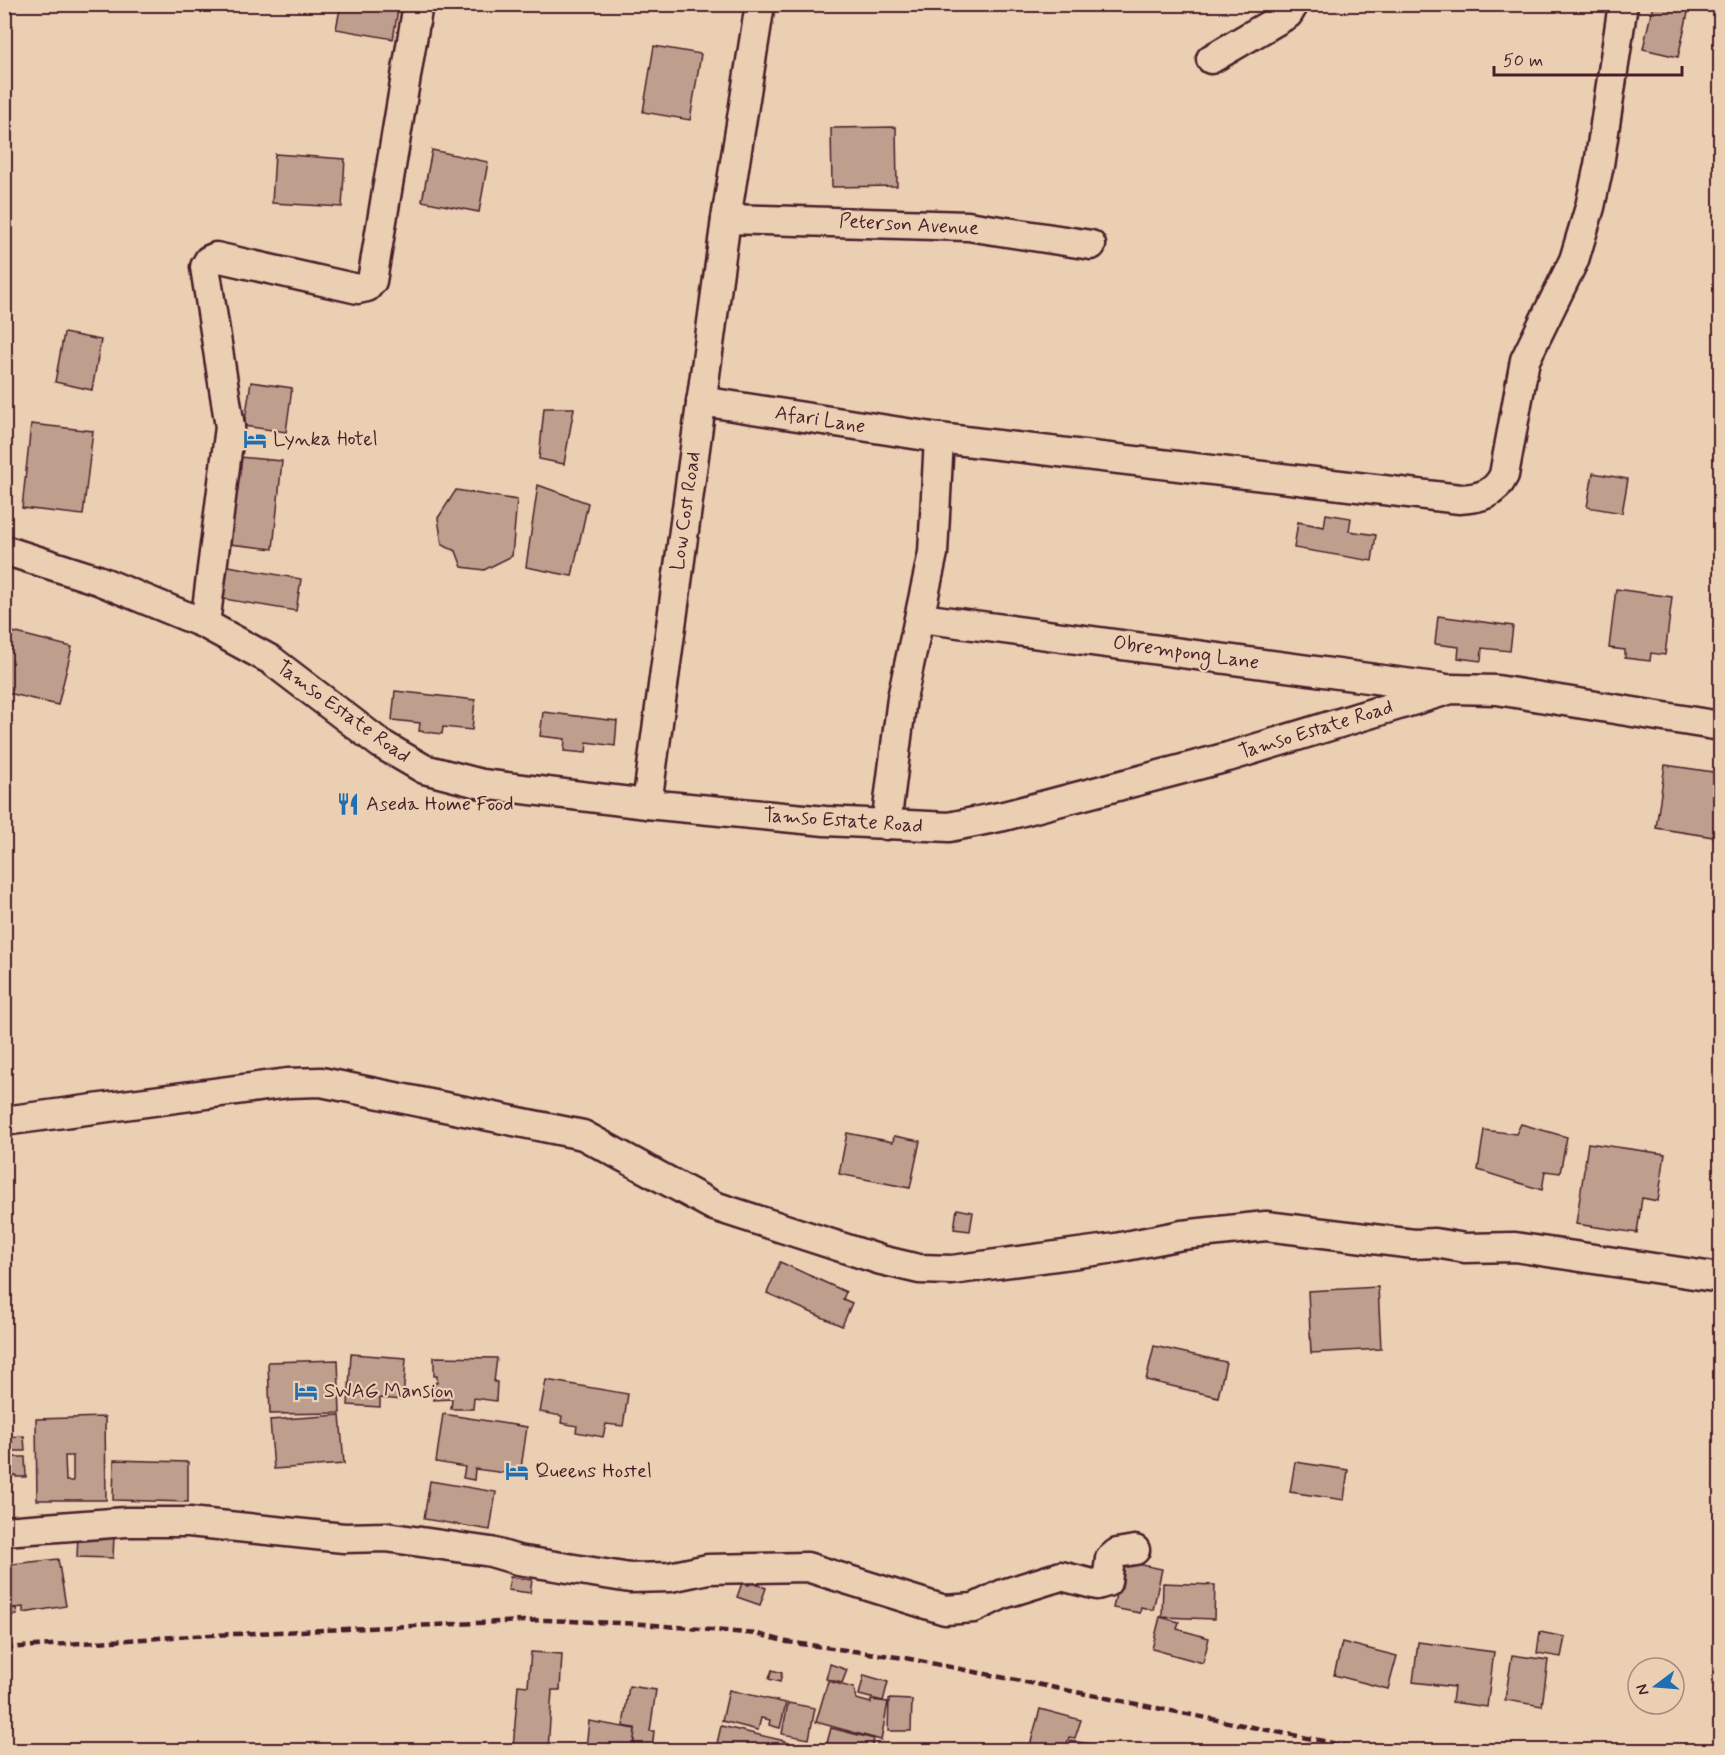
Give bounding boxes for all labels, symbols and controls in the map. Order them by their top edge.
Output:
scale bar [1494,39,1682,77]
text: 50 m [1503,49,1543,73]
street label: Peterson Avenue [838,208,980,242]
street label: Afari Lane [773,400,867,440]
hotel icon: Lynka Hotel [242,426,268,452]
place label: Lynka Hotel [273,426,378,453]
street label: Low Cost Road [664,450,708,572]
street label: Obrempong Lane [1111,629,1261,678]
street label: Tamso Estate Road [270,654,416,770]
street label: Tamso Estate Road [1236,694,1396,766]
restaurant icon: Aseda Home Food [335,791,361,817]
place label: Aseda Home Food [366,791,514,818]
street label: Tamso Estate Road [762,802,924,840]
hotel icon: SWAG Mansion [293,1378,319,1404]
place label: SWAG Mansion [324,1378,454,1405]
hotel icon: Queens Hostel [504,1458,530,1484]
place label: Queens Hostel [535,1458,652,1485]
north arrow [1626,1656,1686,1716]
text: N [1631,1682,1655,1698]

